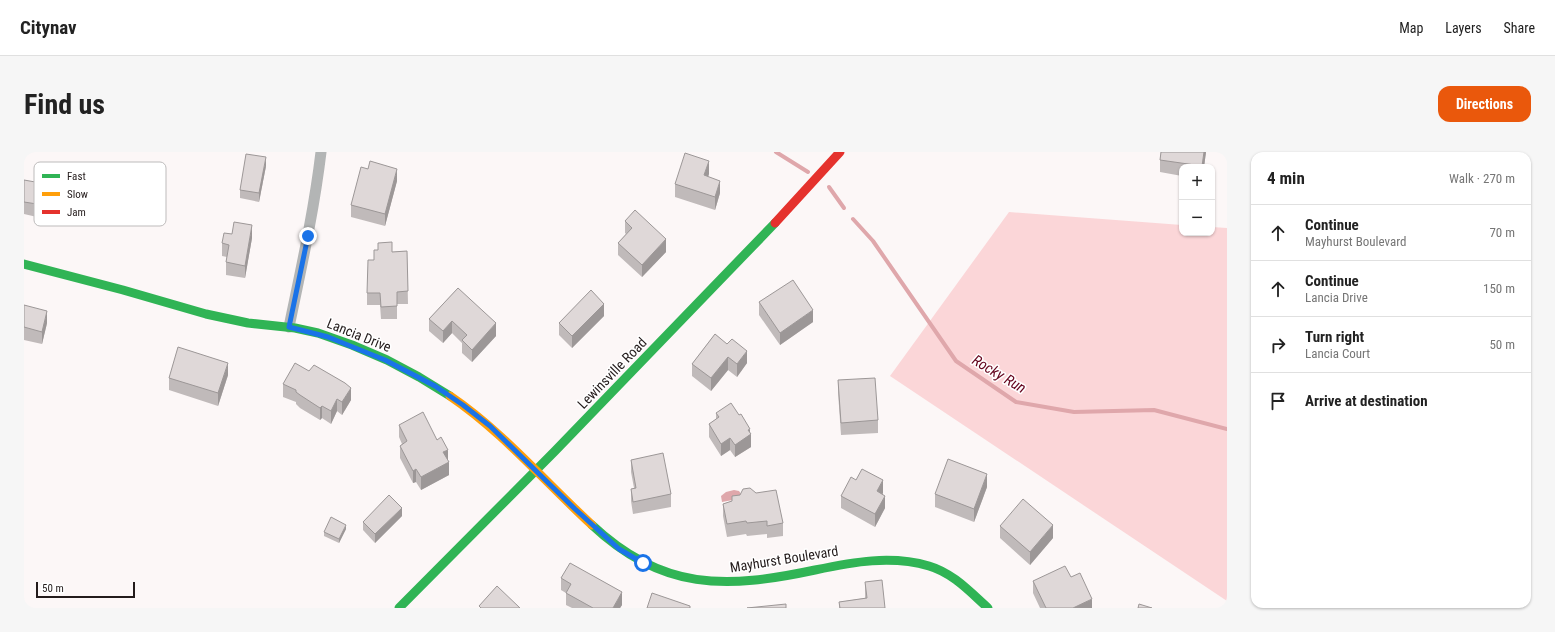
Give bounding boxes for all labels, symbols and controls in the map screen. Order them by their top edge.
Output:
text: Citynav [20,16,77,39]
text: Map [1399,20,1423,36]
text: Layers [1445,20,1482,36]
text: Share [1504,20,1535,36]
button: Directions [1438,86,1531,122]
text: Find us [24,88,105,121]
legend [34,162,166,226]
map controls [1179,164,1215,236]
button: + [1179,164,1215,200]
text: 4 min [1267,168,1305,188]
text: Fast [67,170,86,183]
text: Walk · 270 m [1449,171,1515,186]
text: Slow [67,188,88,201]
button: − [1179,200,1215,236]
text: Jam [67,206,86,219]
text: Continue [1305,216,1359,234]
icon: ahead [1267,222,1289,244]
text: 70 m [1489,225,1515,240]
route end [299,227,317,245]
text: Mayhurst Boulevard [1305,234,1407,249]
text: Continue [1305,272,1359,290]
icon: ahead [1267,278,1289,300]
text: 150 m [1483,281,1515,296]
text: Lancia Drive [1305,290,1368,305]
street label: Lancia Drive [325,315,394,355]
text: Turn right [1305,328,1364,346]
street label: Lewinsville Road [574,334,650,412]
icon: right [1267,334,1289,356]
text: 50 m [1489,337,1515,352]
text: Lancia Court [1305,346,1370,361]
water label: Rocky Run [969,351,1029,397]
icon: arrive [1267,390,1289,412]
text: Arrive at destination [1305,392,1428,410]
street label: Mayhurst Boulevard [729,543,839,575]
route start [634,554,652,572]
scale bar [36,580,135,599]
text: 50 m [42,582,64,595]

